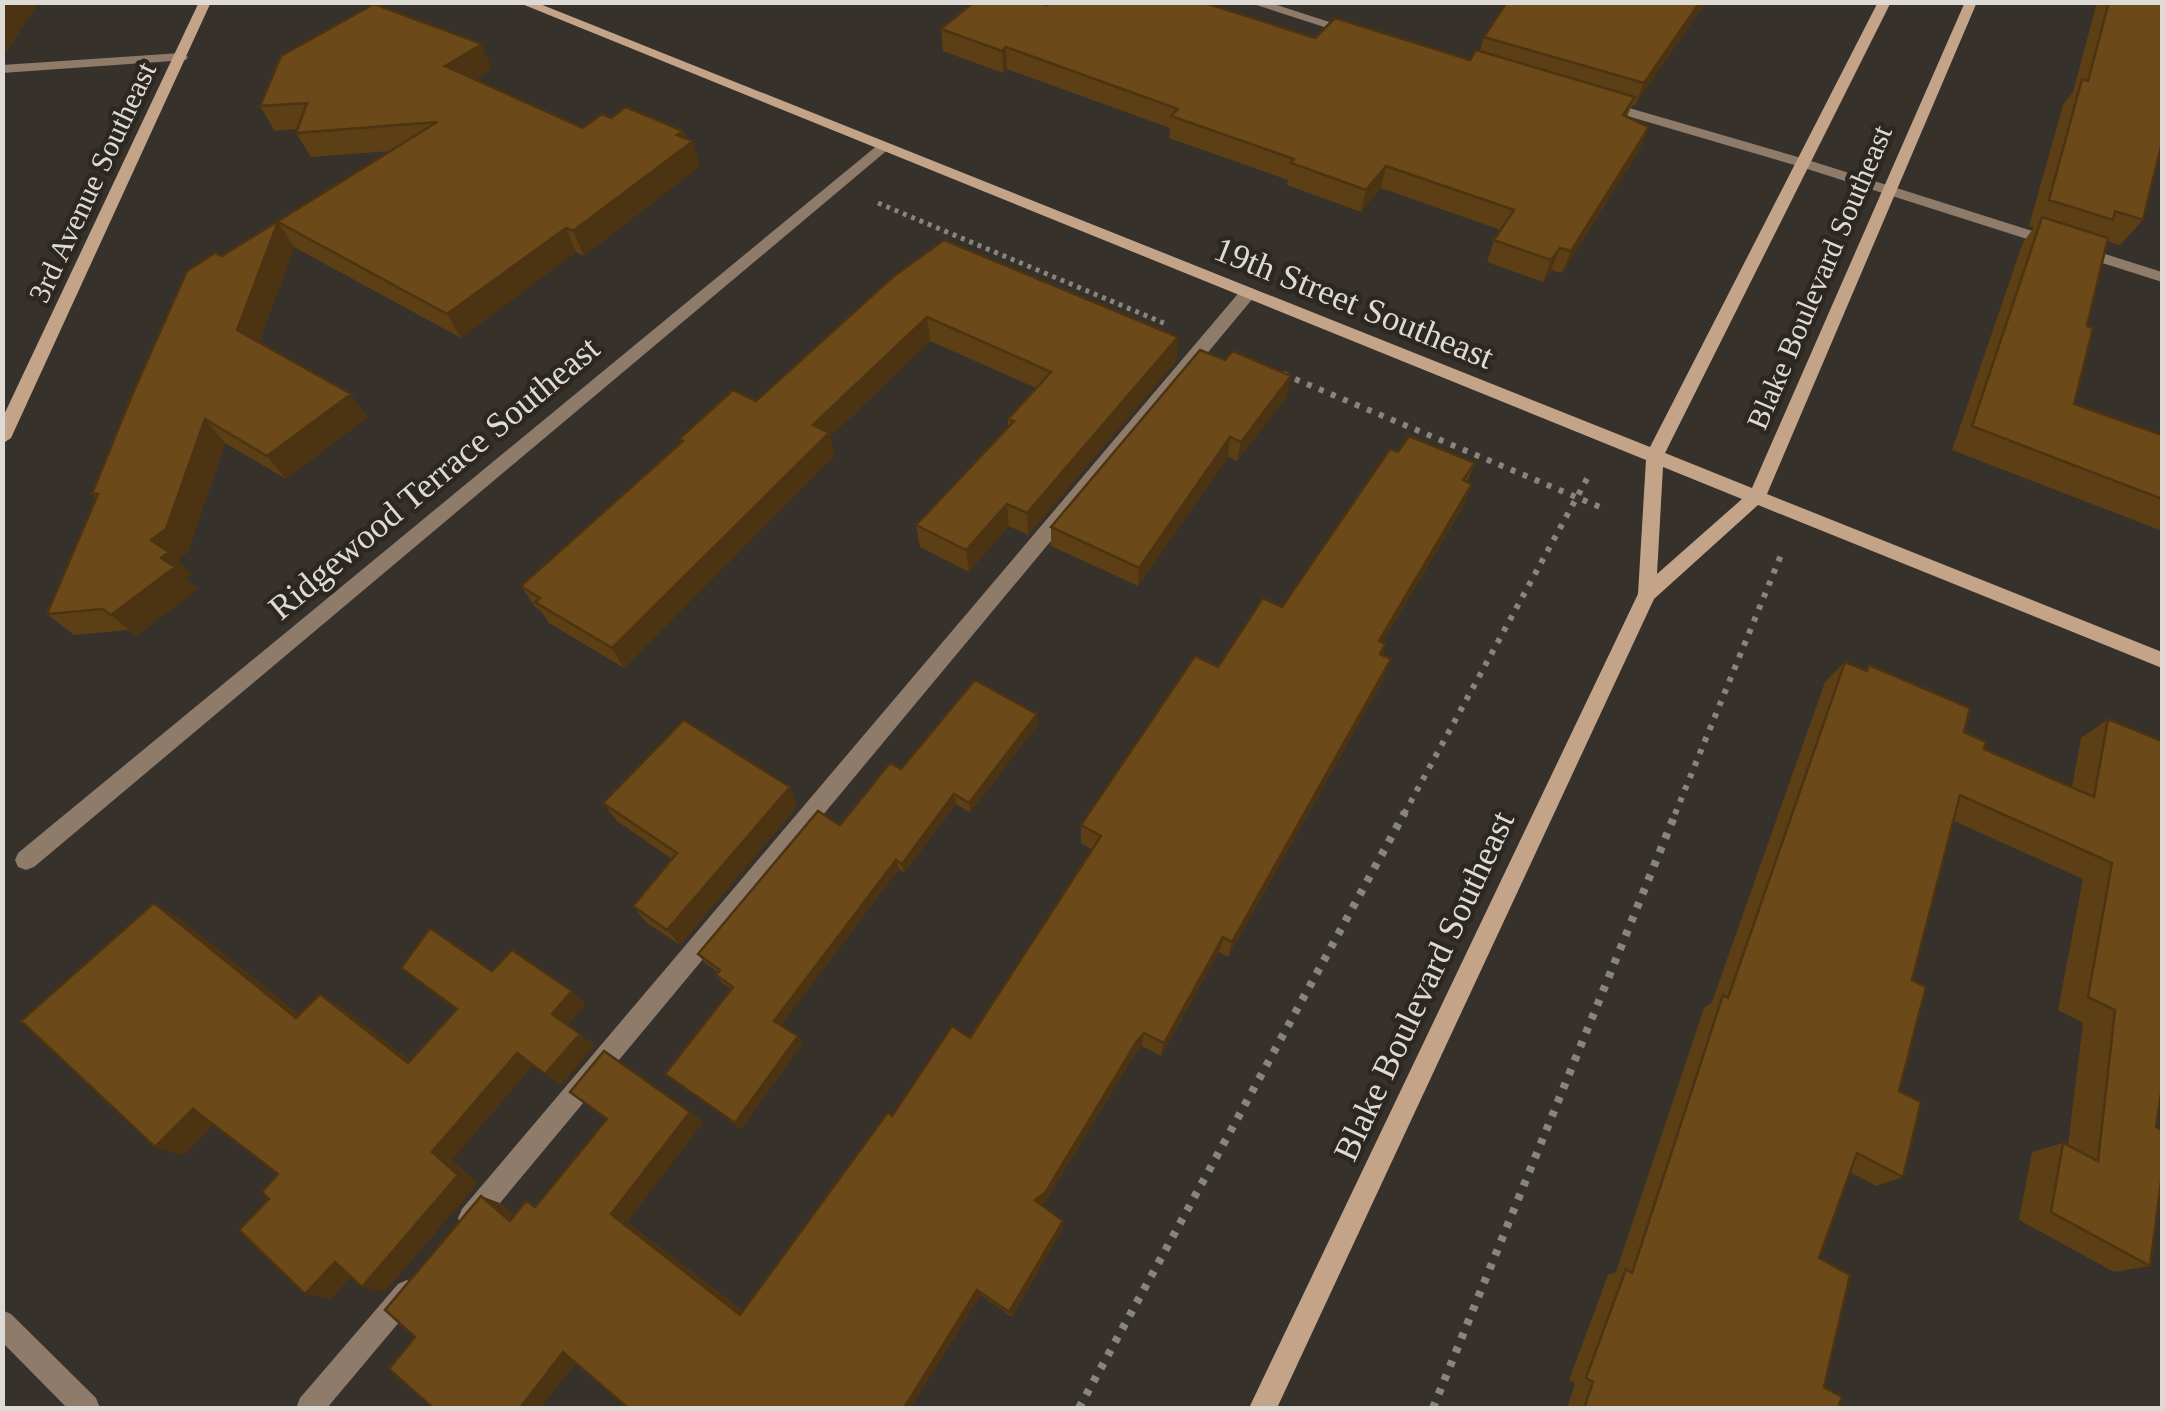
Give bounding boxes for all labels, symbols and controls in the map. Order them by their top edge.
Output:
street label: 3rd Avenue Southeast [22,56,162,307]
street label: Blake Boulevard Southeast [1740,120,1898,434]
street label: 19th Street Southeast [1209,229,1499,377]
street label: Ridgewood Terrace Southeast [261,328,607,628]
street label: Blake Boulevard Southeast [1326,805,1522,1167]

